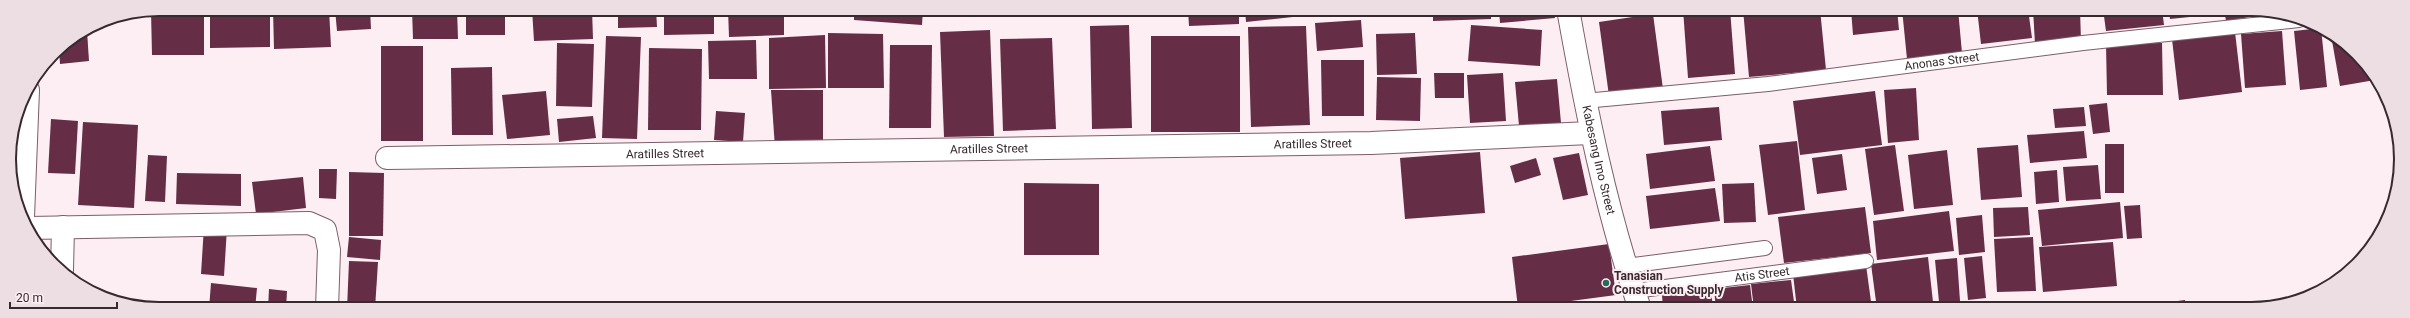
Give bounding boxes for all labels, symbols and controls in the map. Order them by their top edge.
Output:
street label: Anonas Street [1903,50,1980,73]
street label: Kabesang Imo Street [1579,104,1618,216]
street label: Aratilles Street [1274,136,1352,151]
street label: Aratilles Street [950,141,1028,156]
street label: Aratilles Street [626,146,704,161]
street label: Atis Street [1734,264,1790,285]
place label: Tanasian Construction Supply [1614,269,1724,297]
marker: Tanasian Construction Supply [1601,278,1611,288]
scale bar [10,284,117,310]
text: 20 m [16,291,43,305]

